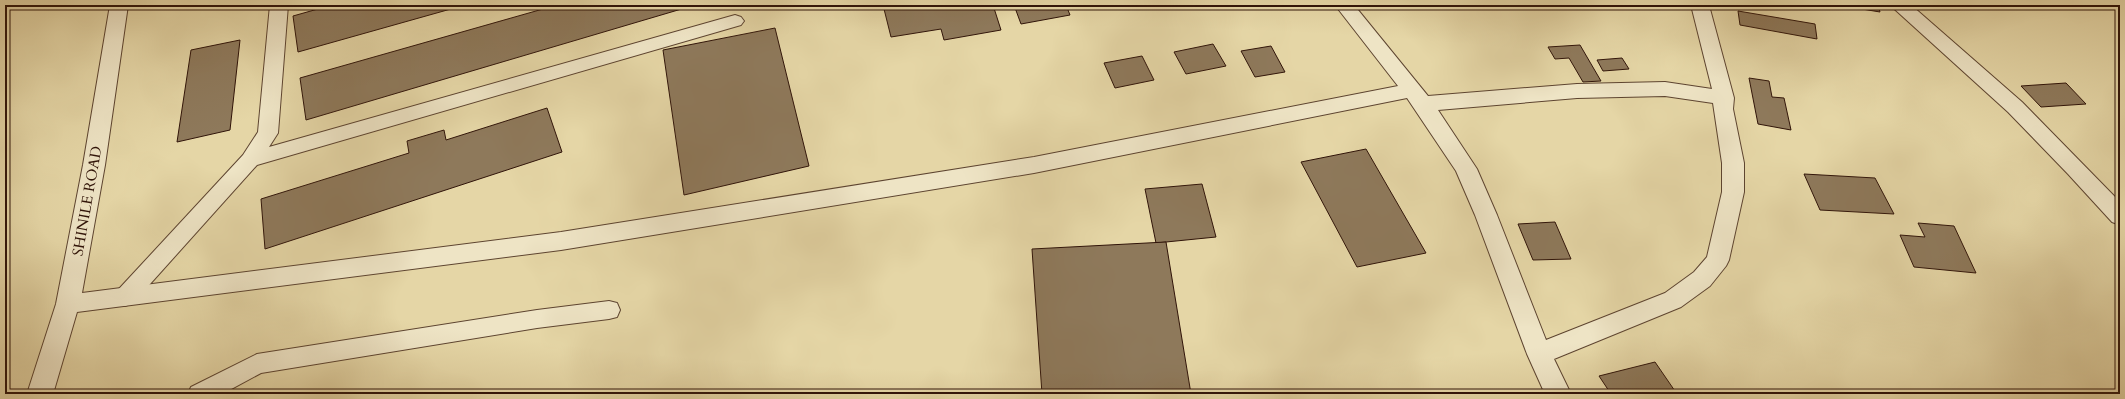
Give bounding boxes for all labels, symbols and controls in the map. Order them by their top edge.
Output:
street label: SHINILE ROAD [67,144,107,258]

